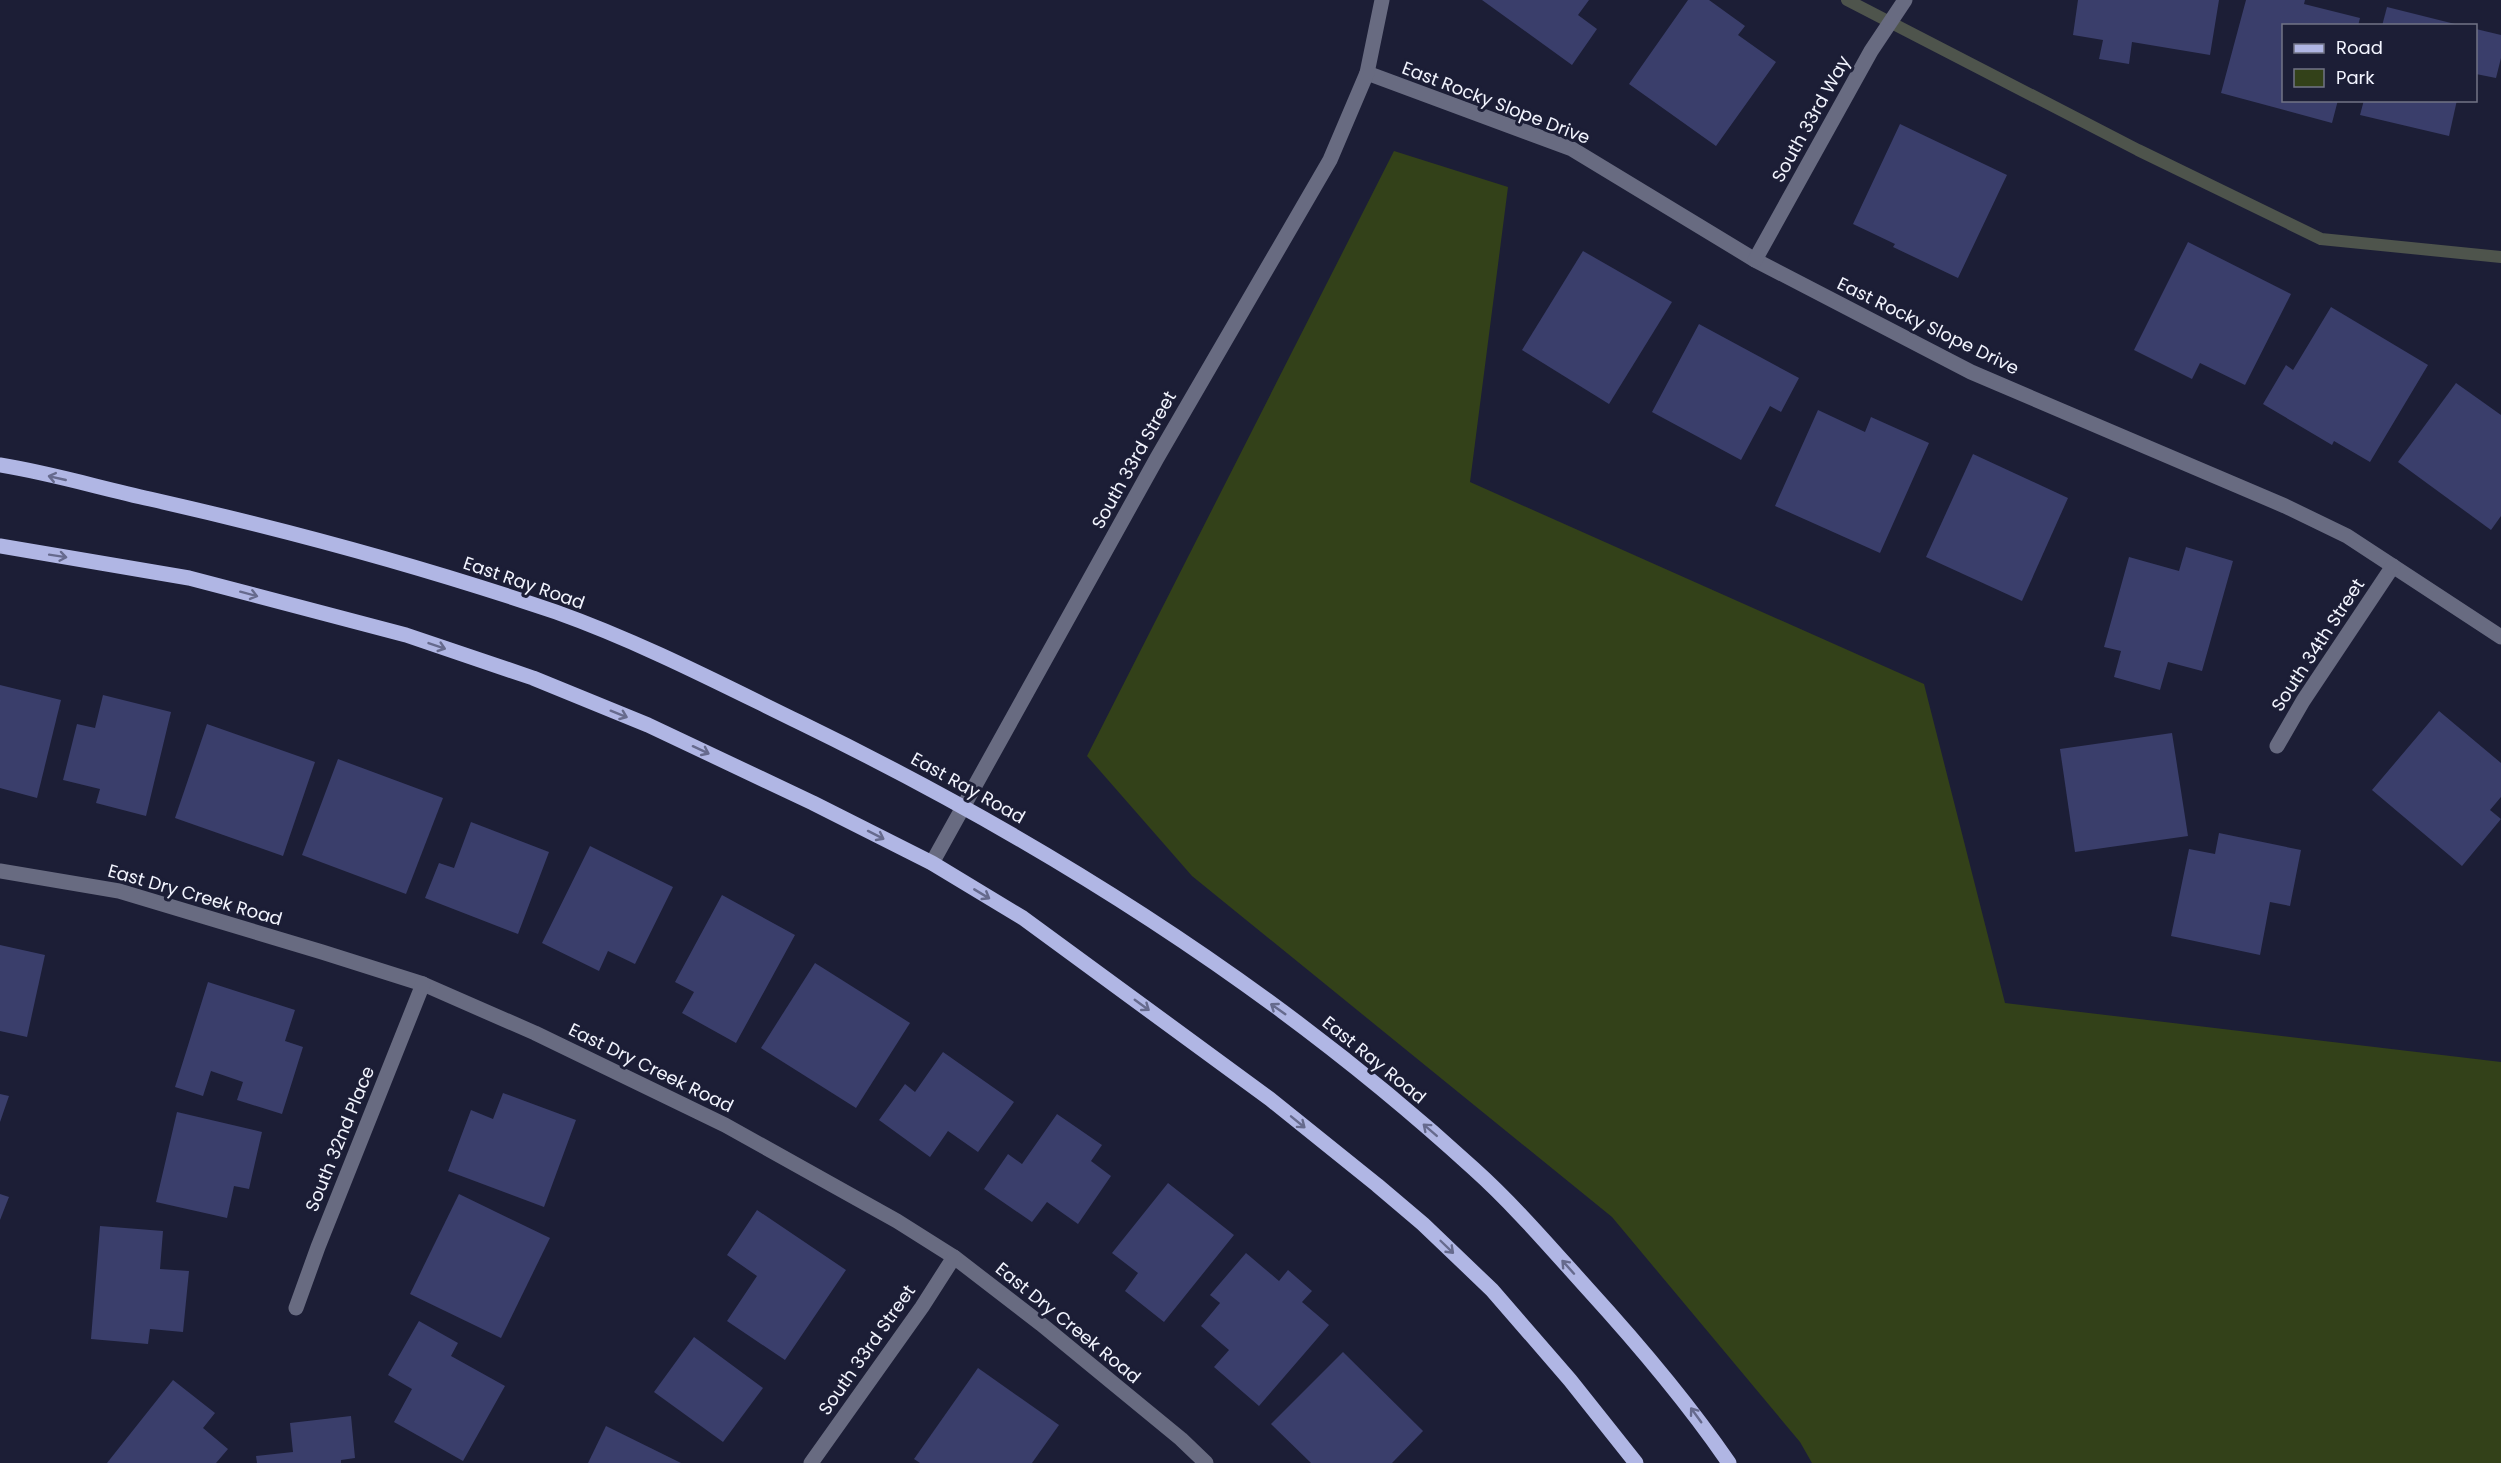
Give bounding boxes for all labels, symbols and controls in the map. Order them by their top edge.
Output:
legend [2282,24,2477,102]
text: Road [2336,35,2383,60]
street label: South 33rd Way [1765,51,1856,187]
street label: East Rocky Slope Drive [1399,55,1594,150]
text: Park [2336,65,2375,90]
street label: East Rocky Slope Drive [1833,271,2023,381]
street label: South 33rd Street [1085,386,1182,533]
one-way arrow [47,471,66,483]
street label: East Ray Road [460,550,588,615]
one-way arrow [47,551,67,562]
street label: South 34th Street [2265,573,2370,716]
one-way arrow [239,588,258,600]
one-way arrow [427,641,446,652]
one-way arrow [610,709,628,720]
one-way arrow [691,745,709,756]
street label: East Ray Road [907,746,1030,829]
one-way arrow [867,829,884,841]
street label: East Dry Creek Road [105,858,285,931]
one-way arrow [973,888,990,900]
one-way arrow [1134,999,1150,1011]
one-way arrow [1270,1003,1286,1015]
street label: East Ray Road [1317,1010,1432,1109]
street label: East Dry Creek Road [565,1017,738,1118]
street label: South 32nd Place [299,1062,380,1215]
one-way arrow [1290,1115,1306,1128]
one-way arrow [1422,1124,1438,1137]
one-way arrow [1440,1240,1455,1255]
street label: East Dry Creek Road [990,1256,1146,1389]
one-way arrow [1561,1260,1575,1275]
street label: South 33rd Street [812,1279,921,1420]
one-way arrow [1690,1407,1702,1423]

